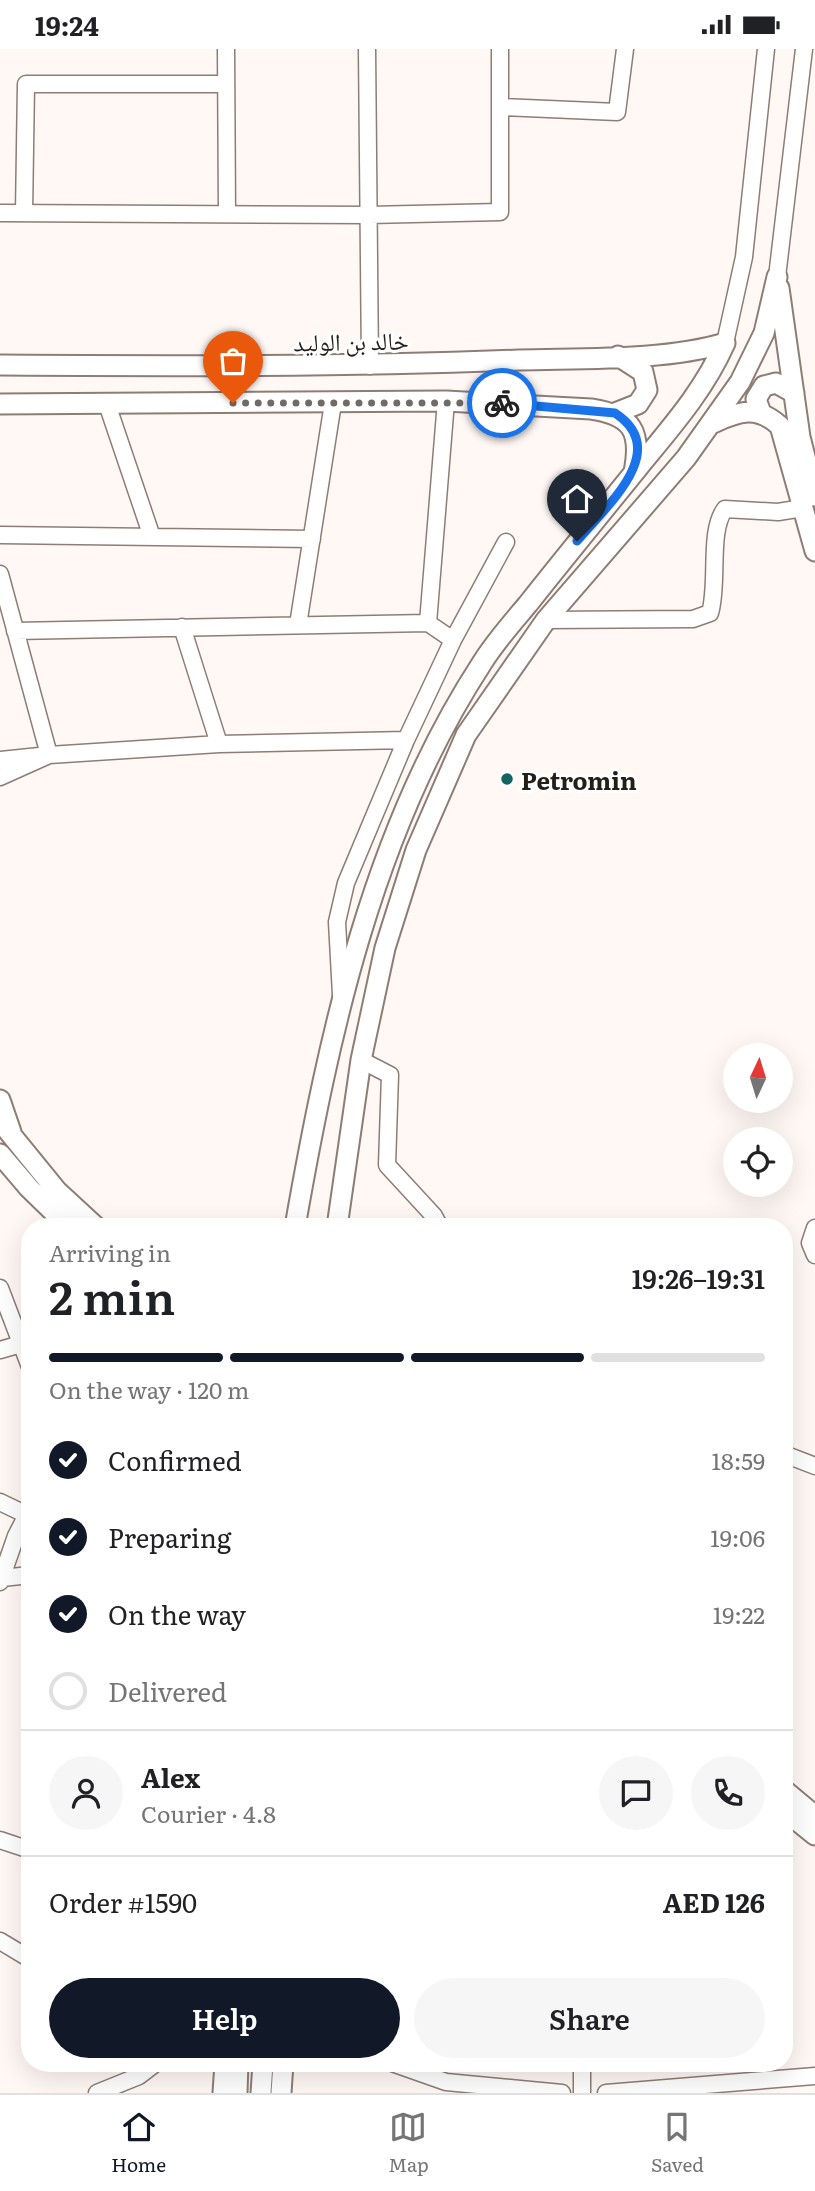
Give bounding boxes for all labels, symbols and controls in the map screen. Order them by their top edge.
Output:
text: 19:24 [35,5,99,44]
street label: خالد بن الوليد [293,321,409,359]
pin [203,331,263,403]
icon: bag [214,342,252,380]
courier [467,368,537,438]
icon: bike [483,384,521,422]
pin [547,469,607,541]
icon: home [558,480,596,518]
place label: Petromin [521,762,637,797]
marker: Petromin [499,771,515,787]
north arrow [723,1043,793,1113]
map controls [723,1043,793,1197]
button: locate [723,1127,793,1197]
text: Arriving in [49,1235,171,1269]
text: 19:26–19:31 [632,1258,765,1297]
text: 2 min [49,1261,175,1329]
text: On the way · 120 m [49,1372,249,1406]
text: Confirmed [108,1440,242,1479]
icon: check [49,1441,87,1479]
text: 18:59 [712,1443,765,1477]
text: Preparing [108,1517,231,1556]
icon: check [49,1518,87,1556]
text: 19:06 [710,1520,765,1554]
text: On the way [108,1594,246,1633]
icon: check [49,1595,87,1633]
text: 19:22 [713,1597,765,1631]
text: Delivered [108,1671,227,1710]
button: person [49,1756,123,1830]
button: chat [599,1756,673,1830]
button: phone [691,1756,765,1830]
text: Alex [141,1757,200,1796]
text: Courier · 4.8 [141,1796,276,1830]
text: Order #1590 [49,1882,197,1921]
text: AED 126 [663,1882,765,1921]
button: Help [49,1978,400,2058]
button: Share [414,1978,765,2058]
tab: Home [111,2108,166,2178]
tab: Map [388,2108,429,2178]
tab: Saved [651,2108,704,2178]

